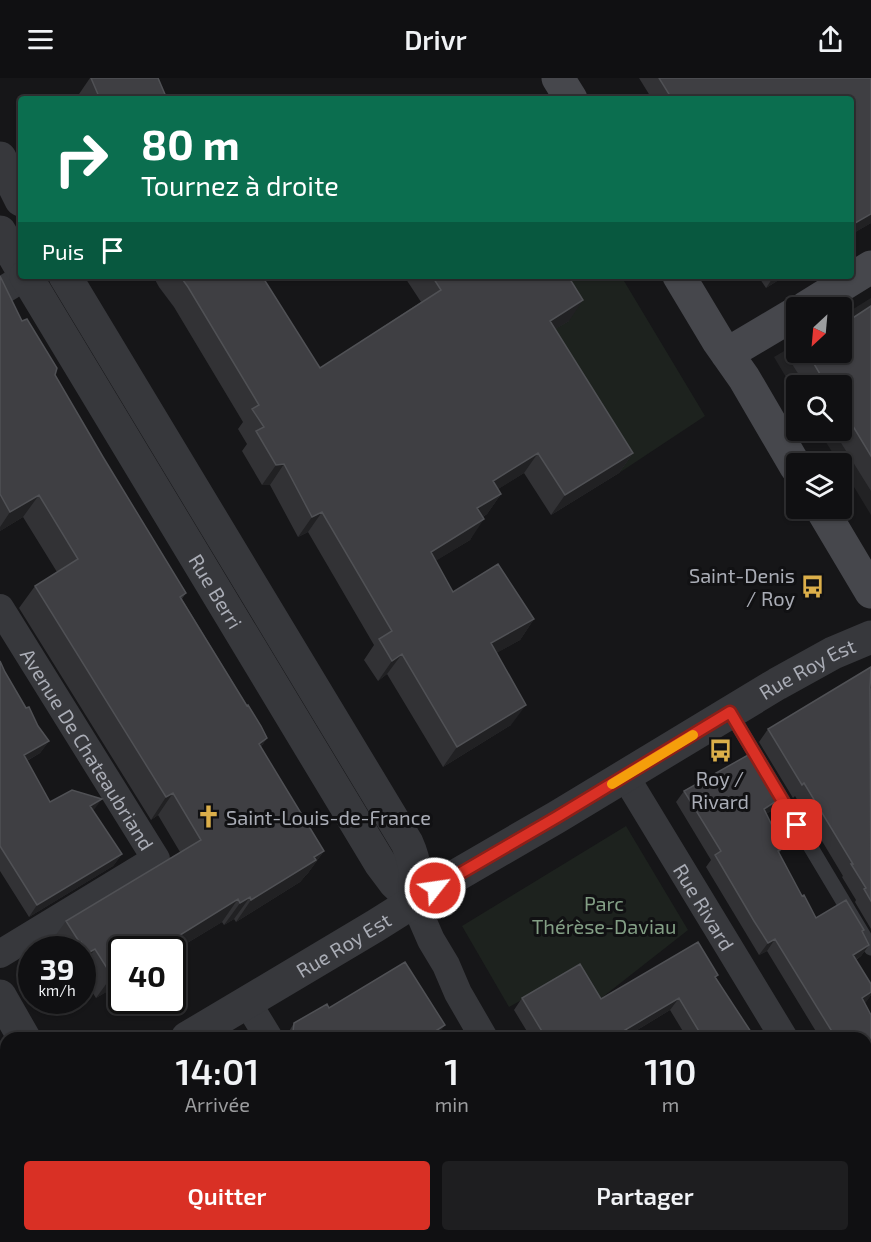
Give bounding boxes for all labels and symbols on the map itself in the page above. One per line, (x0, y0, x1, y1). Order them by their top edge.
north arrow (786, 297, 852, 363)
street label: Rue Berri (184, 549, 248, 633)
place label: Saint-Denis / Roy (689, 563, 795, 610)
bus stop icon: Saint-Denis / Roy (800, 574, 826, 600)
street label: Rue Roy Est (754, 633, 859, 704)
street label: Avenue De Chateaubriand (16, 644, 159, 854)
bus stop icon: Roy / Rivard (707, 737, 733, 763)
place label: Roy / Rivard (691, 766, 749, 813)
pin (771, 799, 822, 850)
church icon: Saint-Louis-de-France (195, 804, 221, 830)
place label: Saint-Louis-de-France (226, 805, 431, 829)
position arrow (403, 856, 467, 920)
street label: Rue Rivard (669, 859, 740, 955)
park label: Parc Thérèse-Daviau (532, 891, 676, 938)
street label: Rue Roy Est (292, 907, 395, 982)
speed limit sign: 40 (108, 936, 186, 1014)

